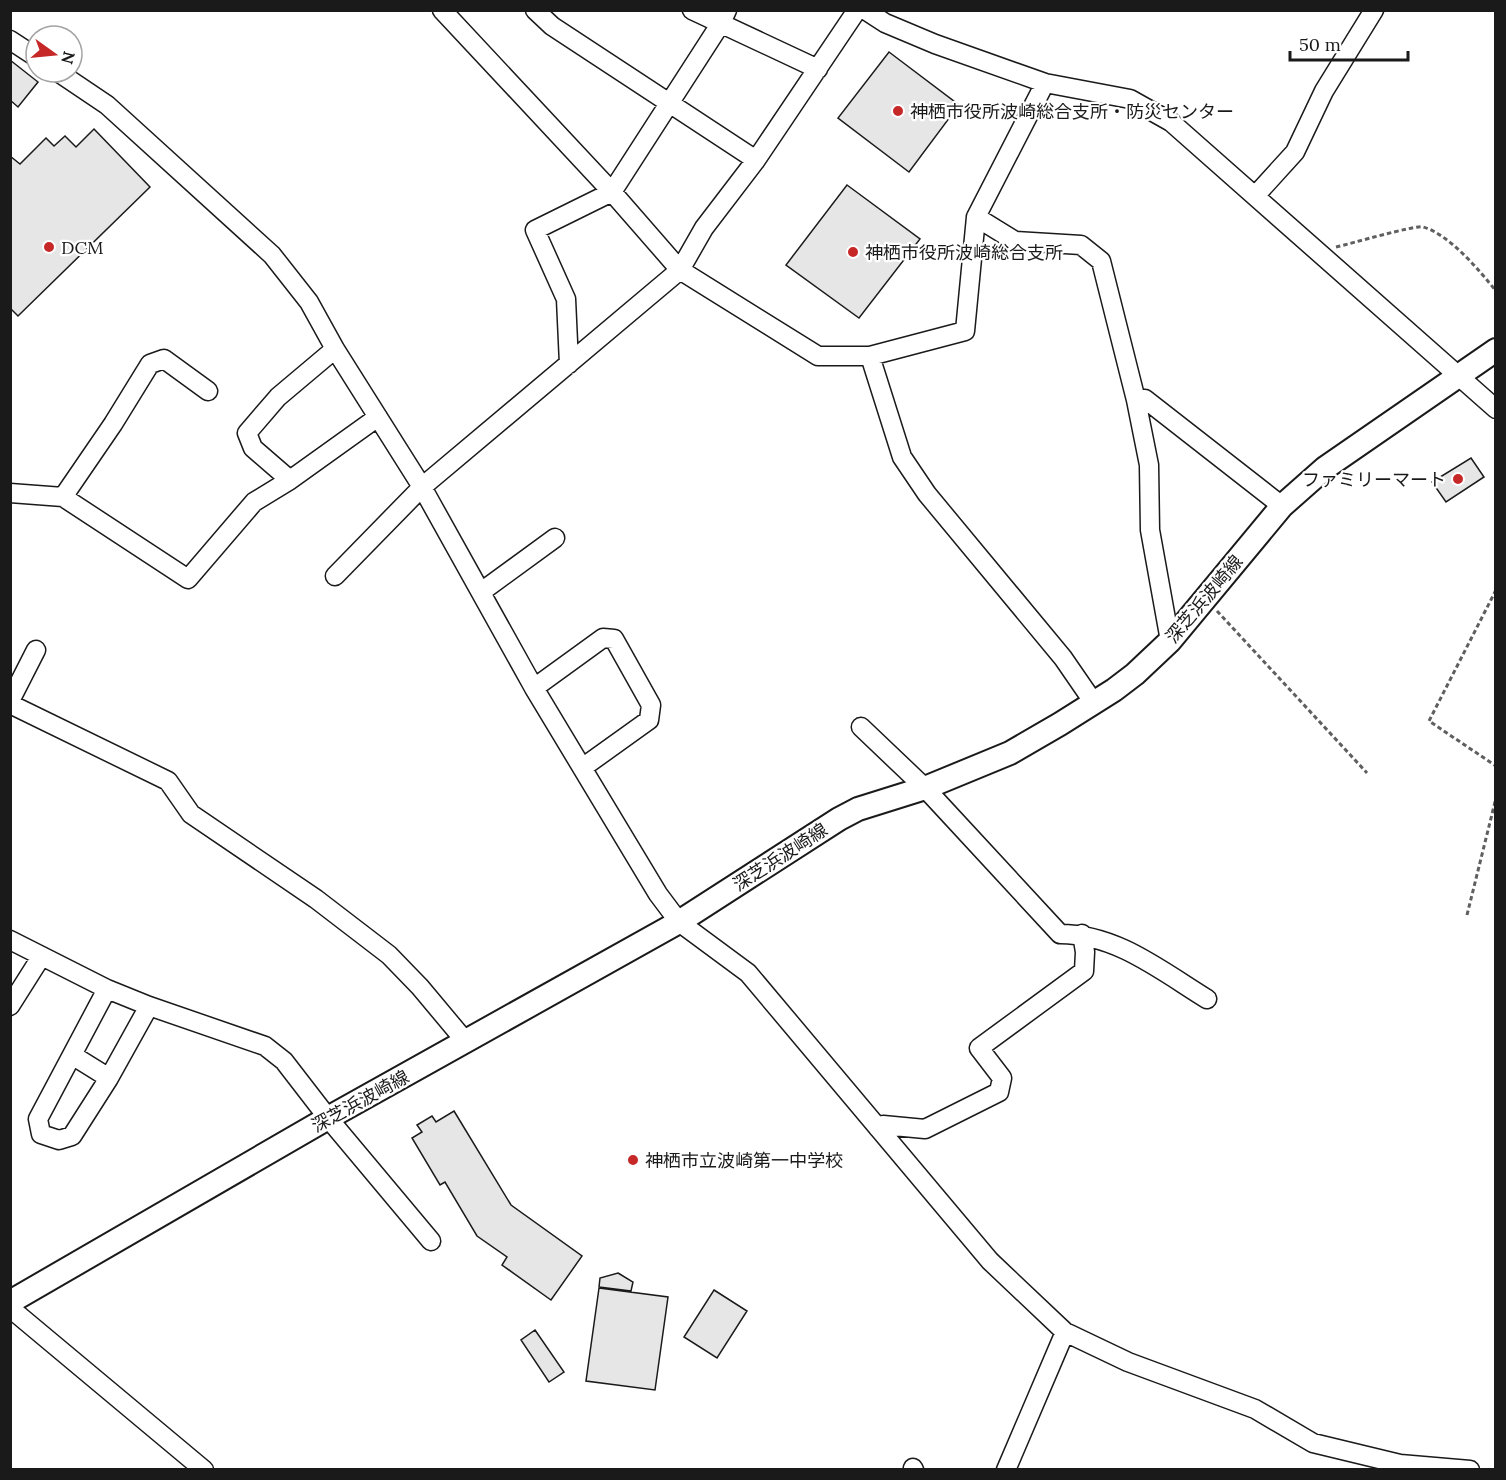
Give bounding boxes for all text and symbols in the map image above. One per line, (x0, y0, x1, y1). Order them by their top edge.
north arrow (24, 24, 84, 84)
scale bar (1290, 24, 1408, 62)
text: 50 m (1299, 33, 1341, 56)
text: N (57, 49, 80, 66)
place label: 神栖市役所波崎総合支所・防災センター (910, 100, 1234, 123)
marker: 神栖市役所波崎総合支所・防災センター (891, 104, 905, 118)
place label: DCM (61, 236, 104, 259)
marker: DCM (42, 240, 56, 254)
place label: 神栖市役所波崎総合支所 (865, 241, 1063, 264)
marker: 神栖市役所波崎総合支所 (846, 245, 860, 259)
place label: ファミリーマート (1302, 468, 1446, 491)
marker: ファミリーマート (1451, 472, 1465, 486)
street label: 深芝浜波崎線 (1160, 550, 1248, 648)
street label: 深芝浜波崎線 (728, 818, 832, 896)
street label: 深芝浜波崎線 (307, 1065, 413, 1137)
place label: 神栖市立波崎第一中学校 (645, 1149, 843, 1172)
marker: 神栖市立波崎第一中学校 (626, 1153, 640, 1167)

